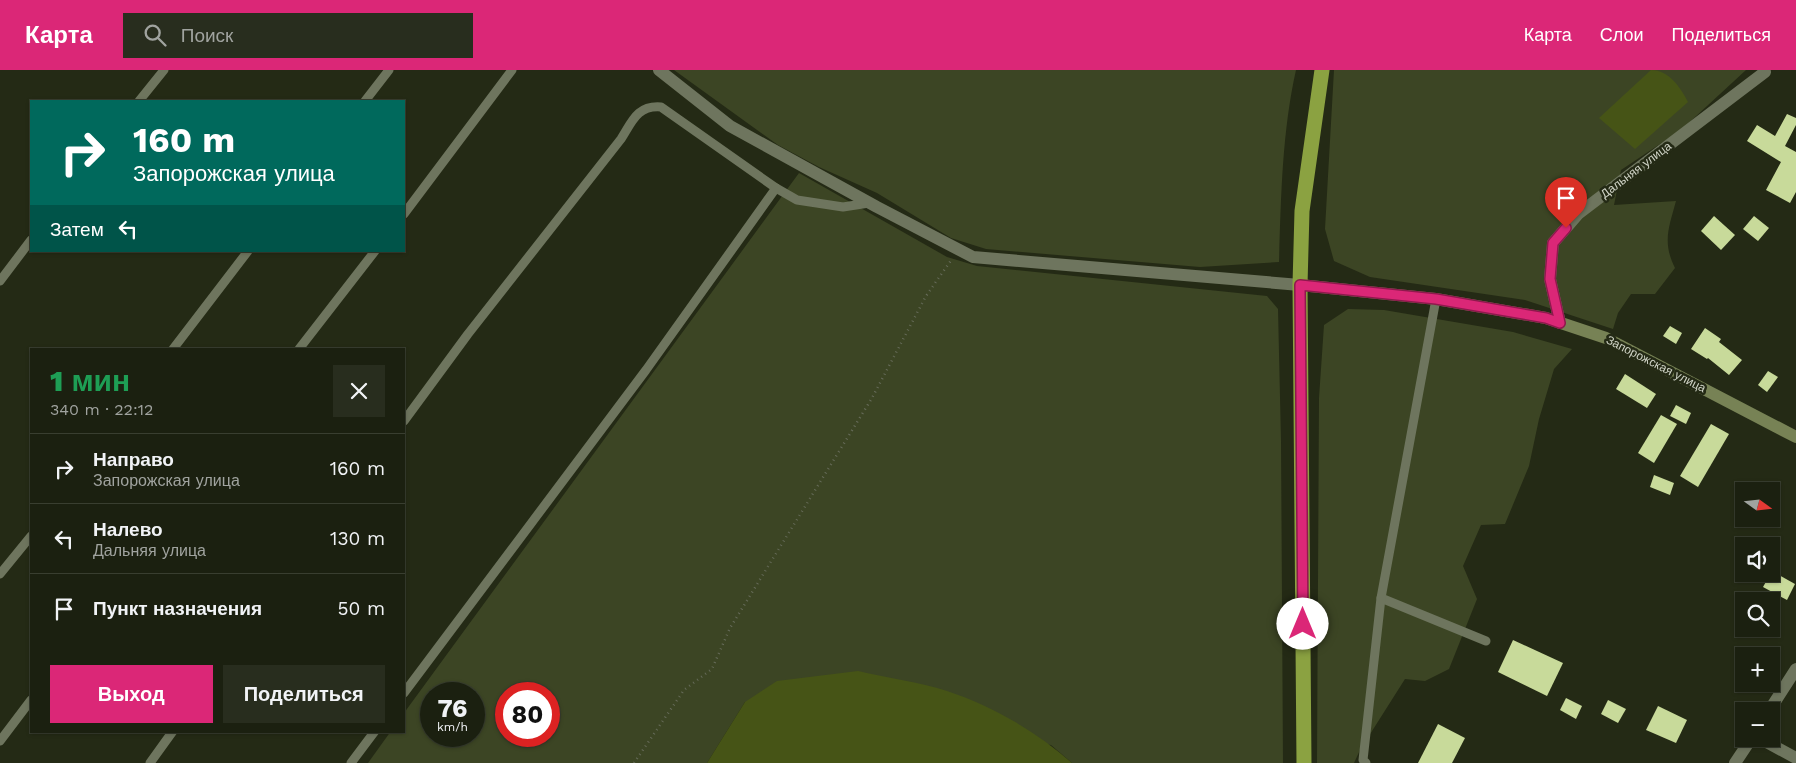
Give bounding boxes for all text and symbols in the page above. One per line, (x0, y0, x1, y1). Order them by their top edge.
search box (123, 13, 473, 58)
text: Карта (25, 21, 93, 49)
icon: search (141, 21, 169, 49)
text: Поиск (181, 24, 233, 47)
text: Карта (1524, 24, 1572, 45)
text: Слои (1600, 24, 1644, 45)
text: Поделиться (1672, 24, 1771, 45)
text: 160 m (133, 119, 235, 161)
icon: right (50, 120, 115, 185)
street label: Дальняя улица (1598, 139, 1674, 201)
text: Запорожская улица (133, 161, 335, 186)
pin (1545, 177, 1587, 228)
icon: arrive (1552, 184, 1580, 212)
icon: left (114, 215, 142, 243)
text: Затем (50, 218, 104, 241)
street label: Запорожская улица (1604, 333, 1709, 395)
text: 1 мин (50, 363, 130, 398)
button: close (333, 365, 385, 417)
text: 340 m · 22:12 (50, 400, 153, 419)
text: Направо (93, 448, 174, 471)
icon: right (50, 455, 78, 483)
text: 160 m (330, 457, 385, 480)
text: Запорожская улица (93, 471, 240, 490)
north arrow (1735, 482, 1780, 528)
map controls (1735, 482, 1780, 747)
text: Налево (93, 518, 163, 541)
icon: left (50, 525, 78, 553)
text: 130 m (330, 527, 385, 550)
button: sound (1735, 537, 1780, 582)
text: Дальняя улица (93, 541, 206, 560)
button: search (1735, 592, 1780, 637)
icon: arrive (50, 595, 78, 623)
text: Пункт назначения (93, 597, 262, 620)
text: 50 m (338, 597, 385, 620)
position arrow (1276, 597, 1328, 649)
button: + (1735, 647, 1780, 692)
button: Выход (50, 665, 213, 723)
button: Поделиться (223, 665, 385, 723)
speed limit sign: 80 (495, 682, 560, 747)
text: 76 (438, 694, 467, 723)
button: − (1735, 702, 1780, 747)
text: km/h (437, 720, 468, 734)

